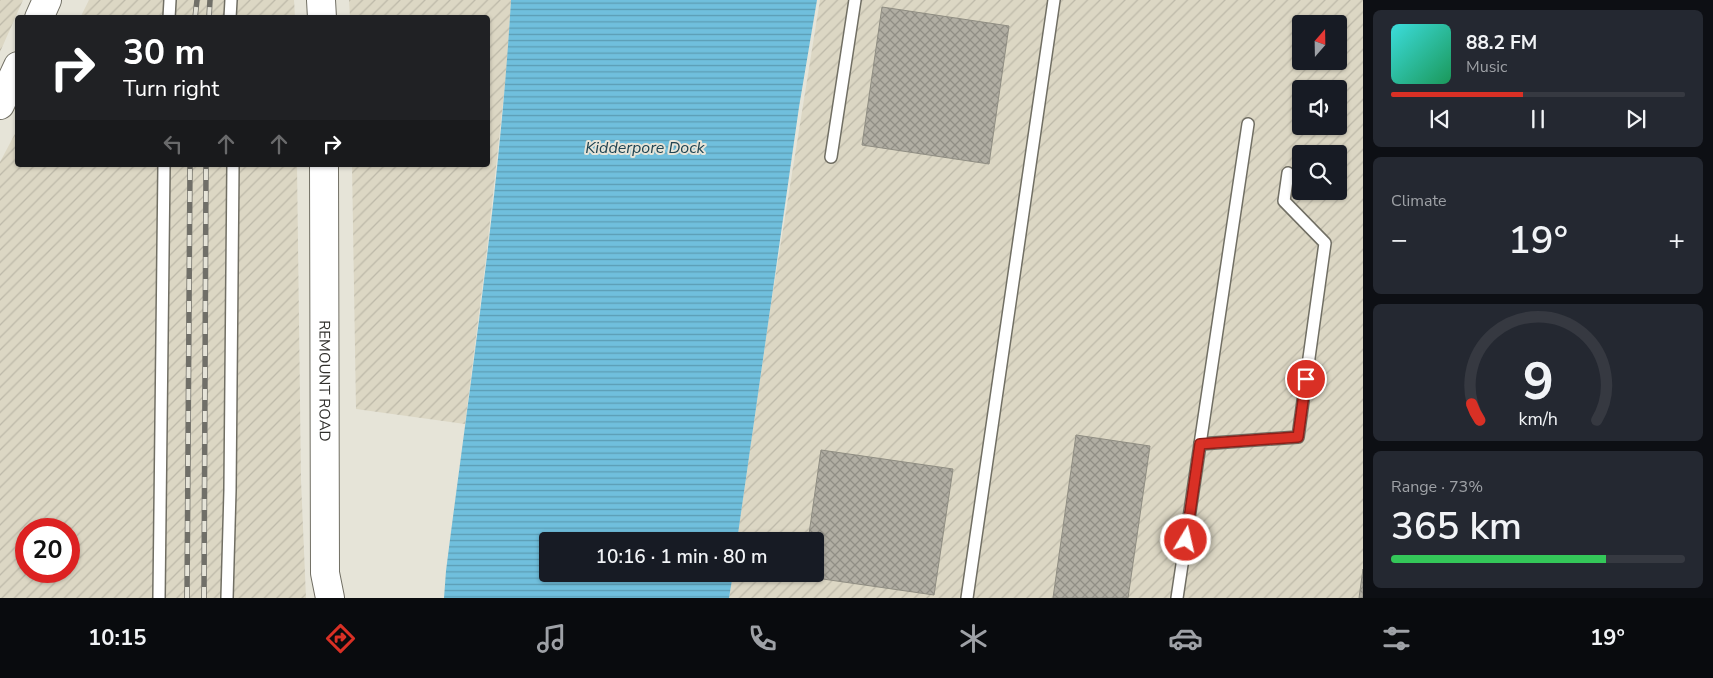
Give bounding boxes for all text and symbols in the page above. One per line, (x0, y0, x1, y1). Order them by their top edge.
north arrow (1292, 15, 1348, 70)
map controls (1292, 15, 1347, 200)
text: 30 m (123, 29, 205, 76)
text: 88.2 FM (1466, 30, 1537, 56)
icon: right (40, 35, 105, 100)
text: Music (1466, 56, 1507, 78)
text: Turn right (123, 74, 219, 104)
button: sound (1292, 80, 1347, 135)
icon: previous (1426, 105, 1454, 133)
icon: pause (1524, 105, 1552, 133)
icon: next (1622, 105, 1650, 133)
icon: left (159, 130, 187, 158)
icon: ahead (212, 130, 240, 158)
icon: ahead (265, 130, 293, 158)
icon: right (318, 130, 346, 158)
water label: Kidderpore Dock (585, 137, 706, 159)
button: search (1292, 145, 1347, 200)
text: Climate (1391, 190, 1446, 212)
text: 19° (1508, 215, 1568, 266)
text: − (1391, 221, 1408, 259)
text: + (1668, 221, 1685, 259)
street label: REMOUNT ROAD (314, 320, 335, 442)
text: 9 (1522, 346, 1554, 417)
pin (1285, 358, 1327, 400)
icon: arrive (1292, 365, 1320, 393)
text: km/h (1518, 407, 1558, 431)
text: Range · 73% (1391, 476, 1483, 498)
text: 365 km (1391, 501, 1522, 552)
position arrow (1159, 513, 1211, 565)
speed limit sign: 20 (15, 518, 80, 583)
text: 10:16 · 1 min · 80 m (596, 544, 767, 570)
icon: directions (323, 621, 358, 656)
icon: music (534, 621, 569, 656)
icon: phone (745, 621, 780, 656)
icon: climate (956, 621, 991, 656)
icon: car (1168, 621, 1203, 656)
icon: filters (1379, 621, 1414, 656)
text: 10:15 (88, 623, 146, 653)
text: 19° (1590, 623, 1625, 653)

